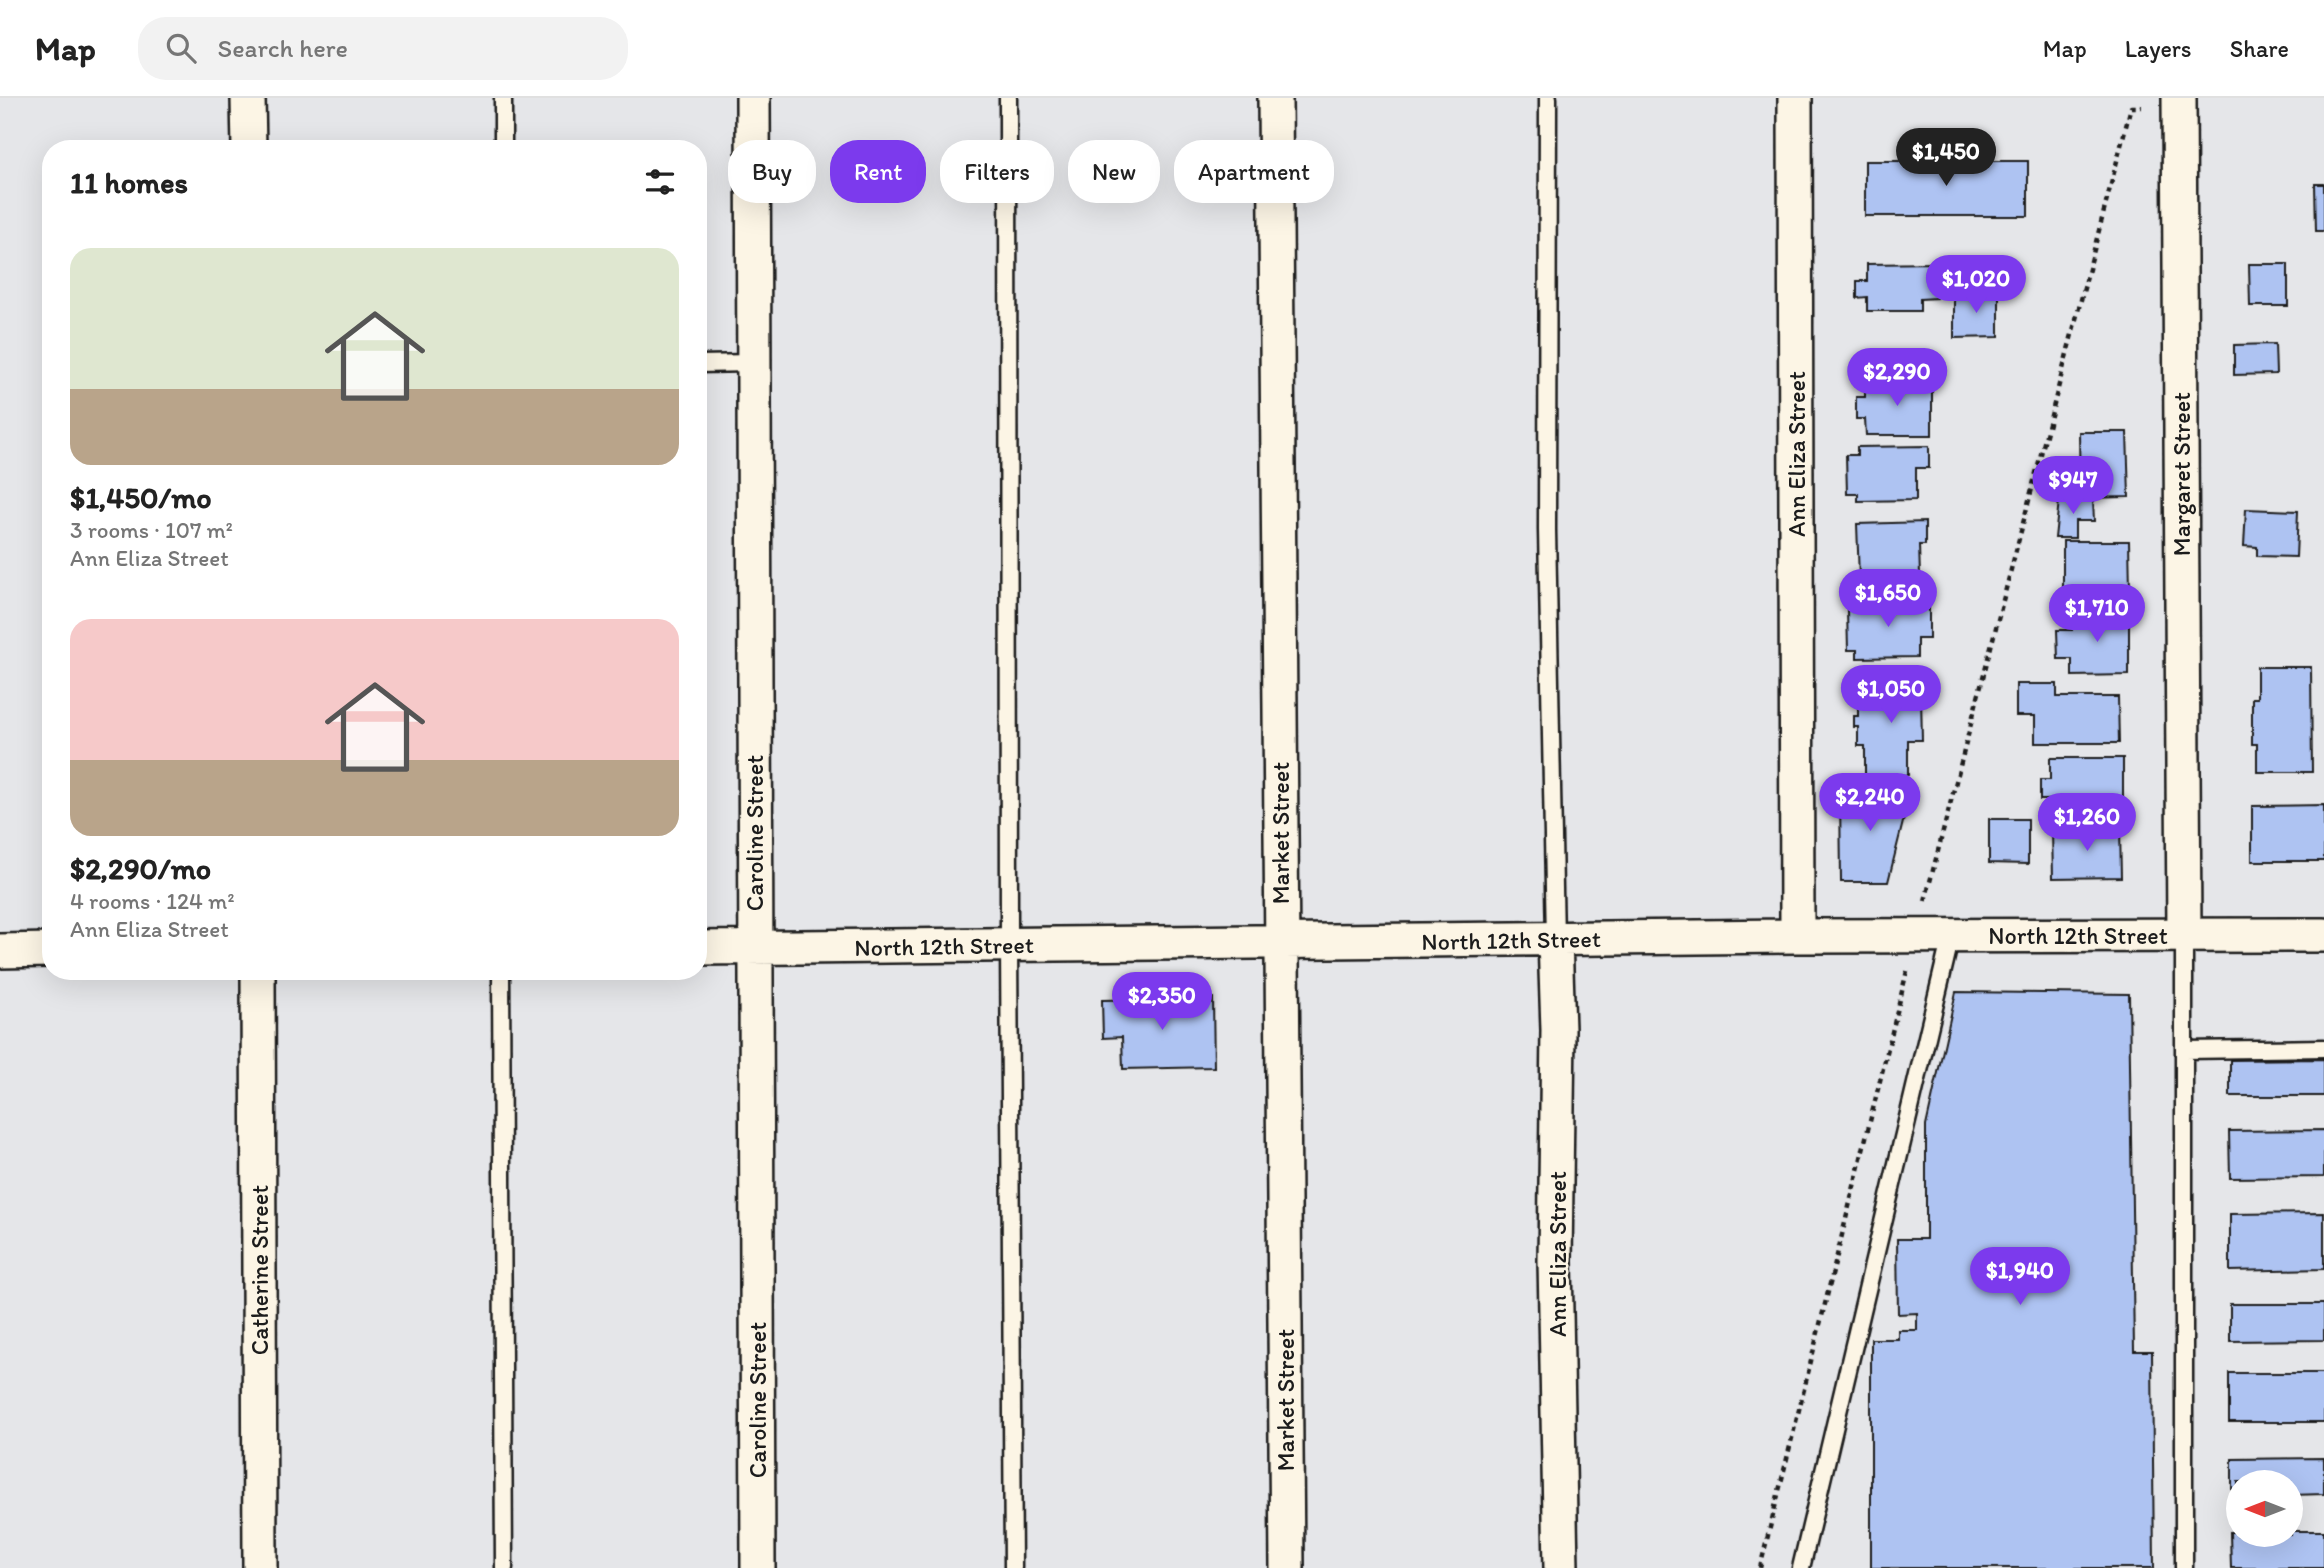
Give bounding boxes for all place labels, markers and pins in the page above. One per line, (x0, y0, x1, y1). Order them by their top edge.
pin: $1,450 (1889, 129, 2003, 188)
pin: $1,020 (1919, 256, 2033, 315)
pin: $2,290 (1840, 348, 1954, 408)
pin: $947 (2032, 456, 2114, 516)
pin: $1,650 (1831, 570, 1945, 629)
pin: $1,710 (2040, 584, 2154, 644)
pin: $1,050 (1834, 666, 1948, 725)
pin: $2,240 (1813, 774, 1927, 833)
pin: $1,260 (2030, 794, 2144, 853)
pin: $2,350 (1105, 972, 1219, 1032)
pin: $1,940 (1963, 1248, 2077, 1307)

